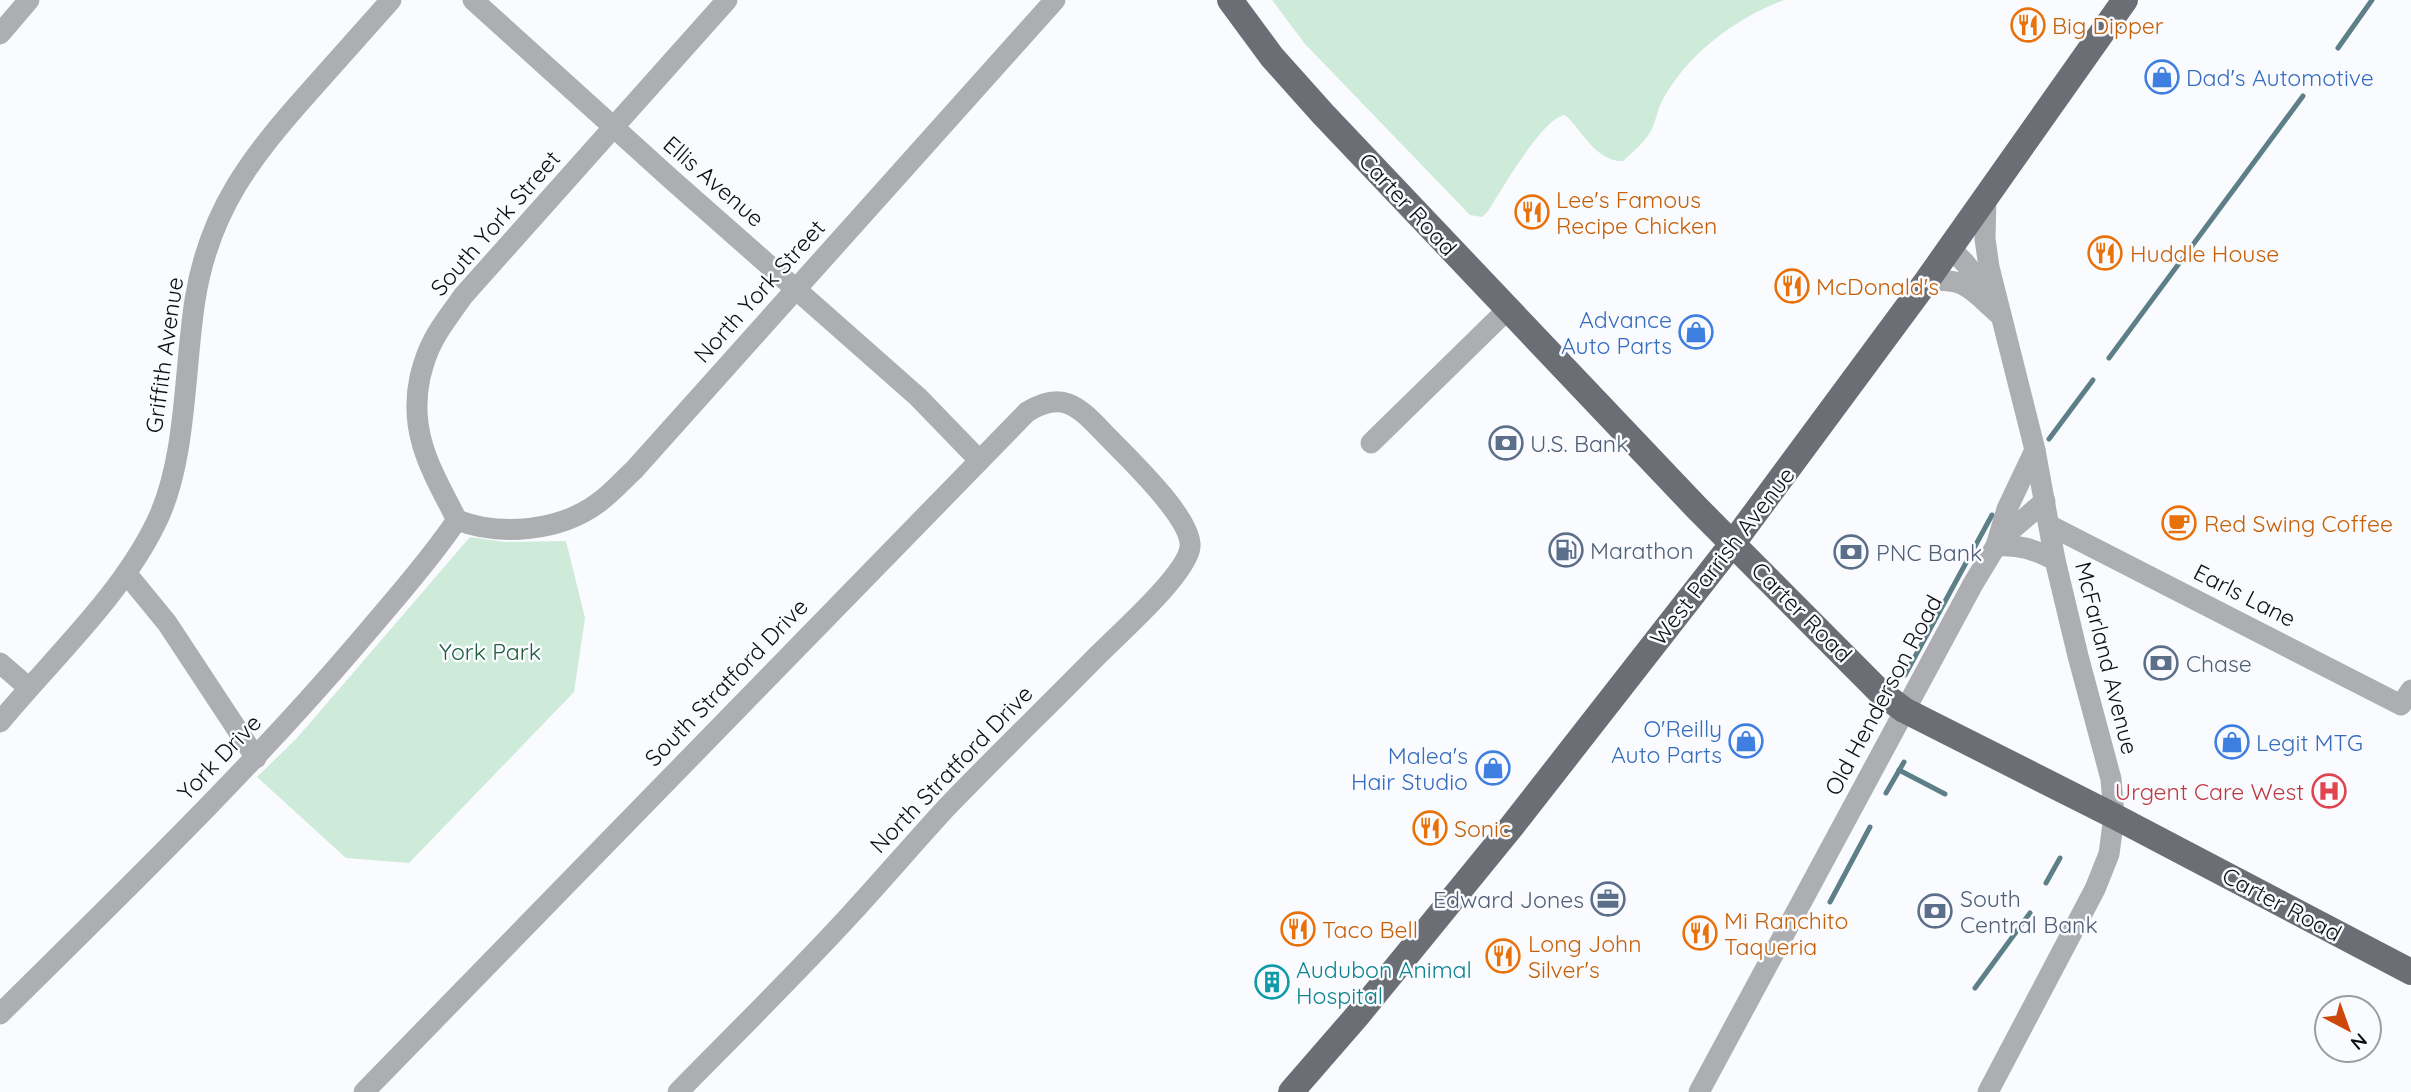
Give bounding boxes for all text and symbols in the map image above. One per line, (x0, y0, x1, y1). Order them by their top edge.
restaurant icon: Big Dipper (2009, 6, 2047, 44)
place label: Big Dipper (2052, 11, 2164, 40)
shop icon: Dad's Automotive (2143, 58, 2181, 96)
place label: Dad's Automotive (2186, 63, 2374, 92)
street label: Ellis Avenue (658, 129, 770, 233)
street label: South York Street (424, 144, 566, 302)
street label: Carter Road (1353, 146, 1463, 262)
place label: Lee's Famous Recipe Chicken (1556, 185, 1717, 240)
restaurant icon: Lee's Famous Recipe Chicken (1513, 193, 1551, 231)
street label: North York Street (687, 213, 831, 369)
restaurant icon: Huddle House (2086, 234, 2124, 272)
place label: Huddle House (2130, 239, 2279, 268)
restaurant icon: McDonald's (1773, 267, 1811, 305)
place label: McDonald's (1816, 272, 1939, 301)
street label: Griffith Avenue (139, 275, 189, 435)
place label: Advance Auto Parts (1561, 305, 1672, 360)
shop icon: Advance Auto Parts (1677, 313, 1715, 351)
bank icon: U.S. Bank (1487, 424, 1525, 462)
place label: U.S. Bank (1530, 429, 1628, 458)
street label: West Parrish Avenue (1643, 461, 1801, 651)
cafe icon: Red Swing Coffee (2160, 504, 2198, 542)
place label: Red Swing Coffee (2204, 509, 2393, 538)
fuel station icon: Marathon (1547, 531, 1585, 569)
bank icon: PNC Bank (1832, 533, 1870, 571)
place label: Marathon (1590, 536, 1694, 565)
place label: PNC Bank (1876, 538, 1982, 567)
street label: Carter Road (1746, 556, 1858, 668)
street label: Earls Lane (2189, 557, 2301, 633)
street label: McFarland Avenue (2069, 559, 2145, 757)
street label: Old Henderson Road (1818, 590, 1948, 800)
street label: South Stratford Drive (638, 592, 814, 772)
park label: York Park (439, 637, 541, 666)
bank icon: Chase (2142, 644, 2180, 682)
place label: Chase (2186, 649, 2252, 678)
street label: North Stratford Drive (863, 679, 1039, 859)
street label: York Drive (171, 708, 267, 806)
place label: O'Reilly Auto Parts (1611, 714, 1722, 769)
shop icon: O'Reilly Auto Parts (1727, 722, 1765, 760)
shop icon: Legit MTG (2213, 723, 2251, 761)
place label: Legit MTG (2256, 728, 2363, 757)
place label: Malea's Hair Studio (1351, 741, 1468, 796)
shop icon: Malea's Hair Studio (1474, 749, 1512, 787)
hospital icon: Urgent Care West (2310, 772, 2348, 810)
place label: Urgent Care West (2115, 777, 2304, 806)
restaurant icon: Sonic (1411, 809, 1449, 847)
place label: Sonic (1454, 814, 1511, 843)
street label: Carter Road (2217, 861, 2347, 947)
office icon: Edward Jones (1589, 880, 1627, 918)
place label: South Central Bank (1960, 884, 2098, 939)
place label: Edward Jones (1433, 885, 1584, 914)
bank icon: South Central Bank (1916, 892, 1954, 930)
place label: Mi Ranchito Taqueria (1724, 906, 1848, 961)
restaurant icon: Taco Bell (1279, 910, 1317, 948)
restaurant icon: Mi Ranchito Taqueria (1681, 914, 1719, 952)
place label: Taco Bell (1322, 915, 1418, 944)
place label: Long John Silver's (1528, 929, 1641, 984)
restaurant icon: Long John Silver's (1484, 937, 1522, 975)
place label: Audubon Animal Hospital (1296, 955, 1472, 1010)
building icon: Audubon Animal Hospital (1253, 963, 1291, 1001)
north arrow (2313, 994, 2383, 1064)
text: N (2346, 1028, 2372, 1055)

